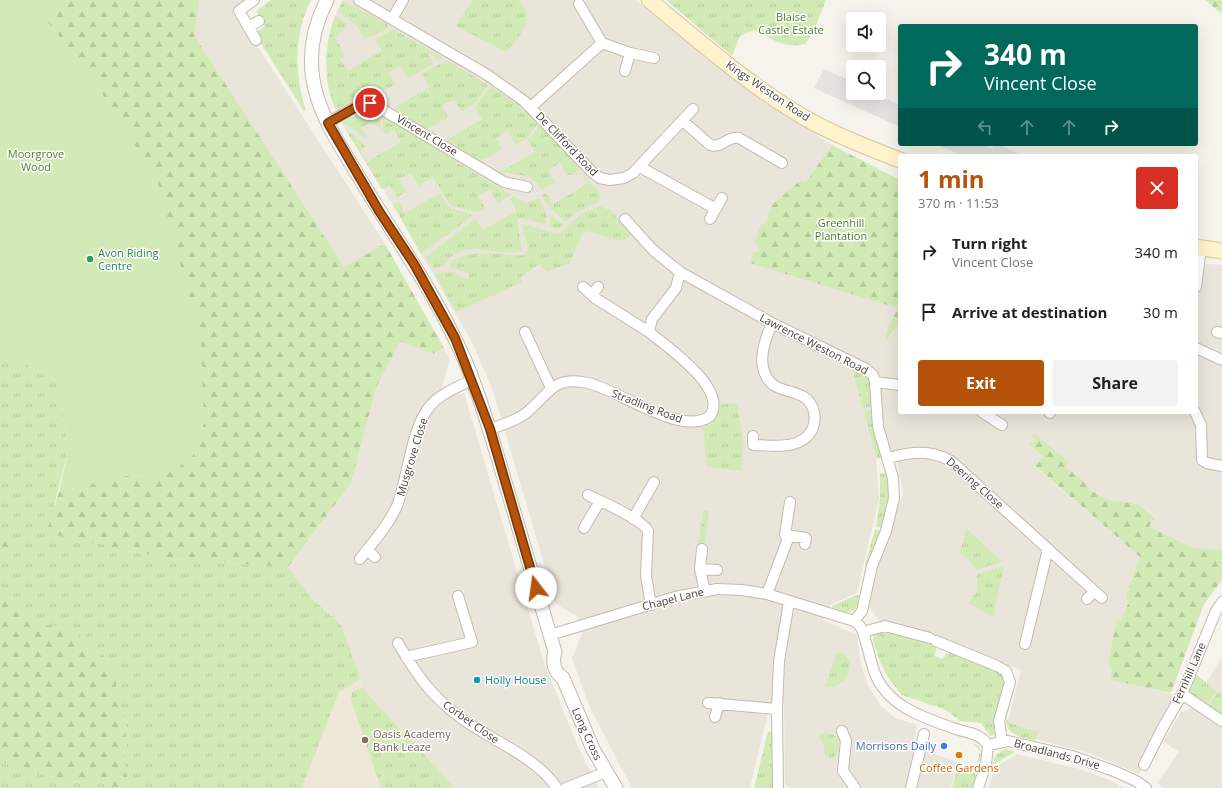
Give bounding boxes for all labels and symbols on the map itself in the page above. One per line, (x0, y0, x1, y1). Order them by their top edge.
park label: Blaise Castle Estate (758, 9, 824, 37)
street label: Kings Weston Road (723, 57, 813, 124)
pin (353, 86, 387, 120)
street label: De Clifford Road (533, 108, 602, 179)
street label: Vincent Close (394, 110, 461, 159)
park label: Moorgrove Wood (8, 146, 64, 174)
park label: Greenhill Plantation (815, 215, 867, 243)
place label: Avon Riding Centre (98, 245, 158, 273)
marker: Avon Riding Centre (85, 254, 95, 264)
street label: Lawrence Weston Road (757, 310, 871, 377)
street label: Stradling Road (610, 385, 685, 426)
street label: Musgrove Close (392, 416, 431, 498)
street label: Deering Close (944, 454, 1007, 512)
position arrow (515, 567, 557, 609)
street label: Chapel Lane (640, 584, 705, 613)
street label: Fernhill Lane (1168, 640, 1209, 706)
place label: Holly House (485, 672, 547, 687)
marker: Holly House (472, 675, 482, 685)
street label: Corbet Close (440, 697, 502, 747)
street label: Long Cross (569, 705, 606, 763)
place label: Oasis Academy Bank Leaze (373, 726, 451, 754)
marker: Oasis Academy Bank Leaze (360, 735, 370, 745)
street label: Broadlands Drive (1012, 735, 1102, 772)
place label: Morrisons Daily (856, 738, 936, 753)
marker: Morrisons Daily (939, 741, 949, 751)
marker: Coffee Gardens (954, 750, 964, 760)
place label: Coffee Gardens (919, 760, 999, 775)

